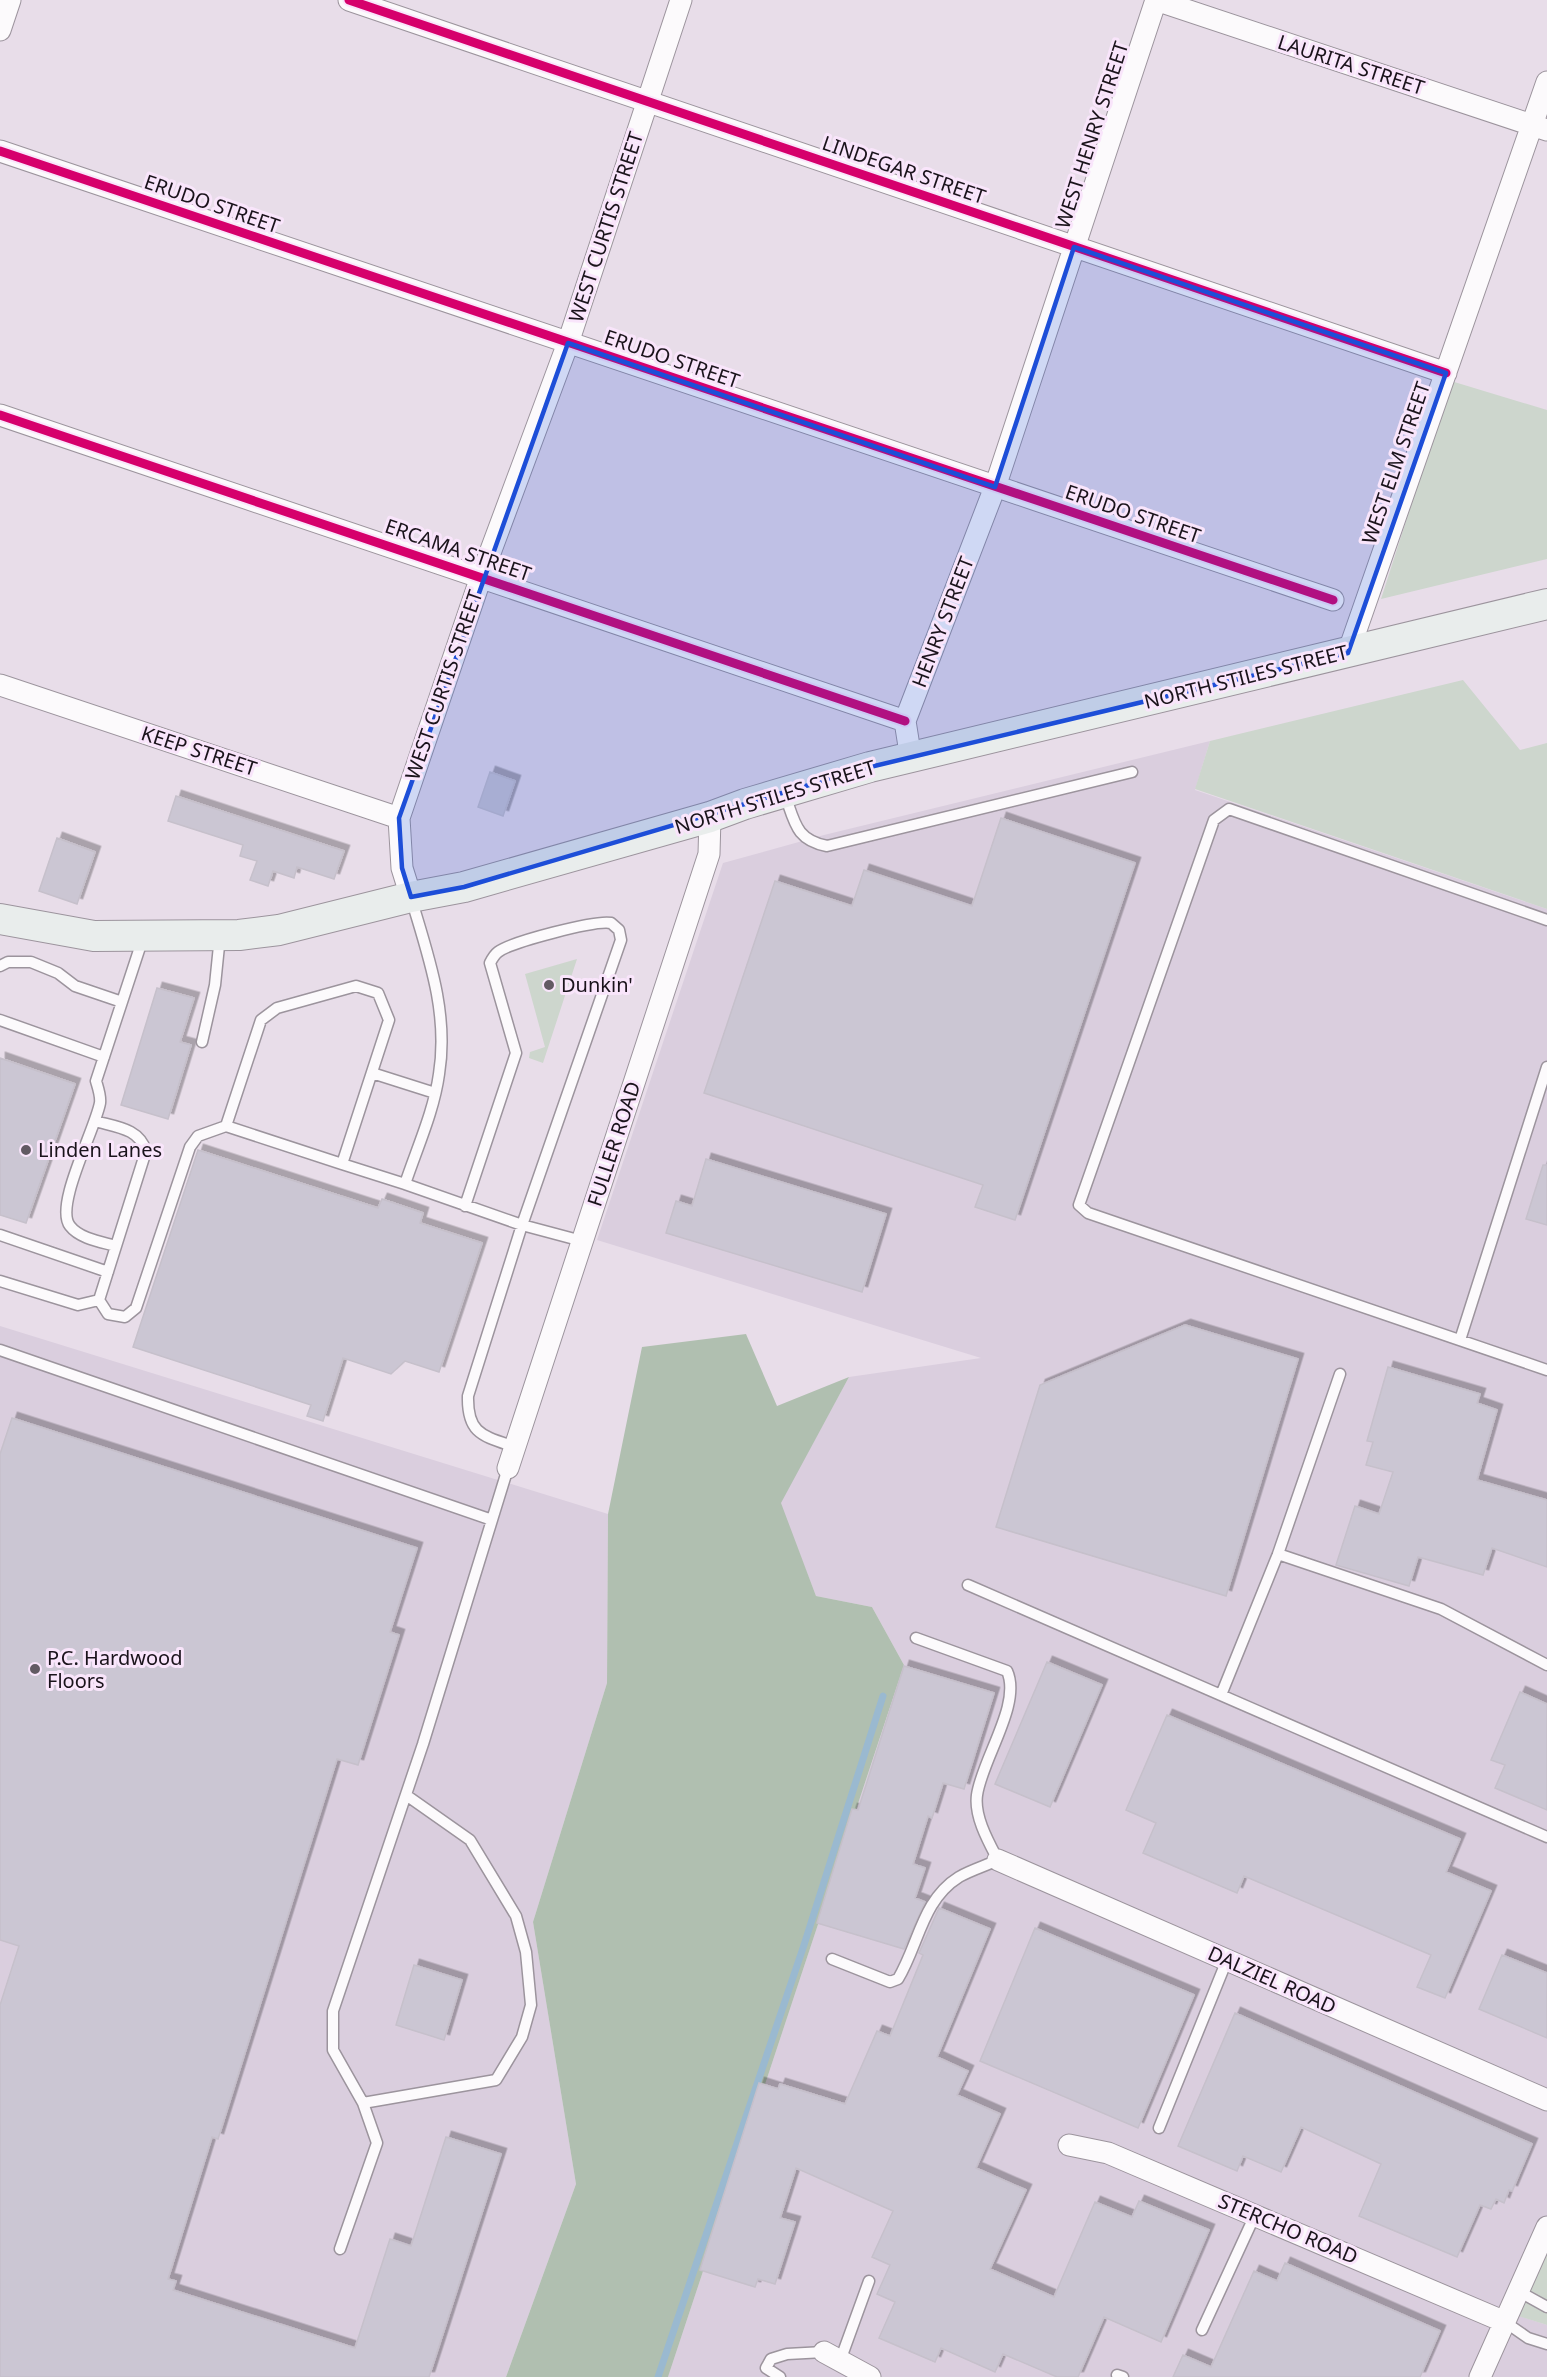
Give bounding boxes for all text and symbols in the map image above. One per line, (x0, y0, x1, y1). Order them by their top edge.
street label: LAURITA STREET (1274, 28, 1428, 101)
street label: WEST HENRY STREET (1049, 38, 1134, 232)
street label: WEST CURTIS STREET (562, 128, 649, 326)
street label: LINDEGAR STREET (819, 129, 989, 210)
street label: ERUDO STREET (141, 168, 283, 239)
street label: ERUDO STREET (601, 323, 743, 394)
street label: WEST ELM STREET (1355, 378, 1436, 548)
street label: ERUDO STREET (1062, 478, 1204, 549)
street label: ERCAMA STREET (381, 512, 535, 587)
street label: HENRY STREET (905, 553, 980, 691)
street label: WEST CURTIS STREET (398, 587, 489, 783)
street label: NORTH STILES STREET (1141, 638, 1351, 715)
street label: KEEP STREET (138, 719, 260, 782)
street label: NORTH STILES STREET (671, 753, 879, 840)
place label: Dunkin' (561, 971, 633, 998)
marker: Dunkin' (542, 978, 556, 992)
street label: FULLER ROAD (581, 1078, 646, 1210)
place label: Linden Lanes (38, 1136, 162, 1163)
marker: Linden Lanes (19, 1143, 33, 1157)
place label: P.C. Hardwood Floors (47, 1644, 182, 1694)
marker: P.C. Hardwood Floors (28, 1662, 42, 1676)
street label: DALZIEL ROAD (1204, 1939, 1341, 2020)
street label: STERCHO ROAD (1214, 2187, 1362, 2270)

